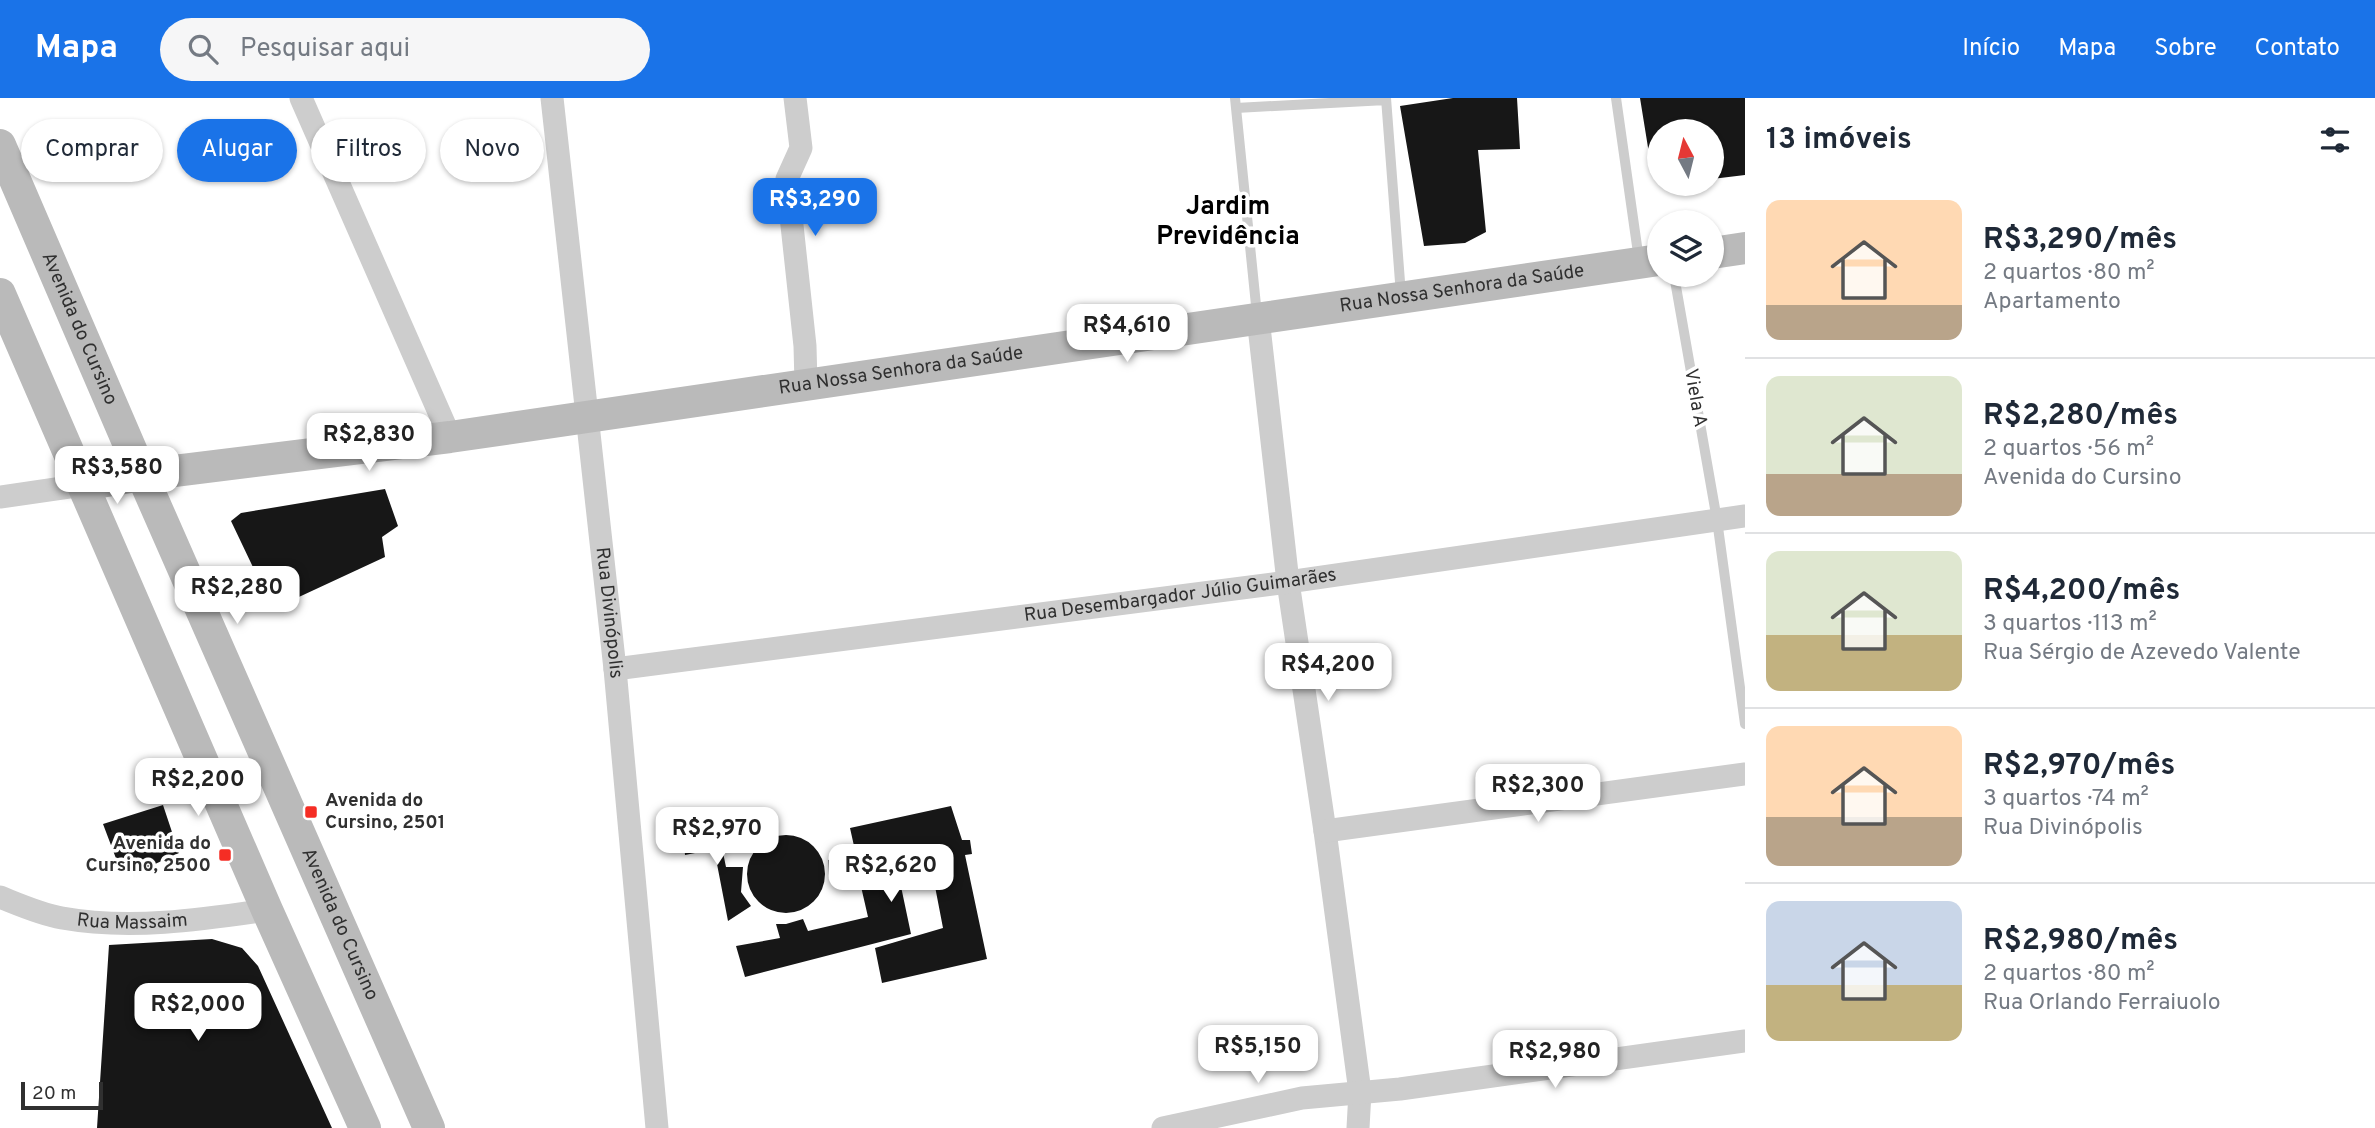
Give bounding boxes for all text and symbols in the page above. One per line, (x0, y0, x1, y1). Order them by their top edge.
search box (160, 18, 650, 81)
text: Mapa (35, 28, 118, 70)
icon: search (184, 30, 222, 68)
text: Pesquisar aqui (240, 33, 410, 66)
text: Início (1962, 34, 2020, 64)
text: Mapa (2058, 34, 2116, 64)
text: Sobre (2154, 34, 2217, 64)
text: Contato (2255, 34, 2340, 64)
chip: Comprar (21, 119, 163, 182)
chip: Alugar (177, 119, 297, 182)
chip: Filtros (311, 119, 426, 182)
chip: Novo (440, 119, 544, 182)
north arrow (1647, 119, 1724, 196)
map controls (1647, 119, 1724, 287)
icon: filters (2316, 121, 2354, 159)
text: 13 imóveis (1766, 122, 1912, 159)
pin: R$3,290 (750, 178, 880, 238)
text: R$3,290 (769, 186, 861, 215)
district label: Jardim Previdência (1156, 191, 1300, 254)
button: layers (1647, 210, 1724, 287)
text: R$3,290/mês (1983, 222, 2177, 259)
icon: home (1822, 228, 1906, 312)
street label: Avenida do Cursino (36, 249, 123, 409)
street label: Rua Nossa Senhora da Saúde (1338, 259, 1586, 319)
text: 2 quartos · 80 m² (1983, 259, 2155, 288)
text: Apartamento (1983, 288, 2121, 317)
pin: R$4,610 (1062, 304, 1192, 364)
text: R$4,610 (1083, 312, 1171, 341)
street label: Rua Nossa Senhora da Saúde (777, 341, 1025, 401)
street label: Viela A (1678, 367, 1712, 429)
text: R$2,280/mês (1983, 398, 2178, 435)
icon: home (1822, 404, 1906, 488)
pin: R$2,830 (304, 414, 434, 473)
text: R$2,830 (323, 421, 415, 450)
text: 2 quartos · 56 m² (1983, 435, 2154, 464)
pin: R$3,580 (52, 446, 182, 506)
text: R$3,580 (71, 454, 163, 483)
text: Avenida do Cursino (1983, 464, 2182, 493)
street label: Rua Divinópolis (590, 546, 628, 680)
street label: Rua Desembargador Júlio Guimarães (1023, 563, 1338, 628)
pin: R$2,280 (172, 566, 302, 626)
text: R$4,200/mês (1983, 573, 2180, 610)
text: R$2,280 (191, 574, 283, 603)
icon: home (1822, 579, 1906, 663)
text: 3 quartos · 113 m² (1983, 610, 2157, 639)
text: Rua Sérgio de Azevedo Valente (1983, 639, 2301, 668)
pin: R$4,200 (1263, 644, 1393, 703)
text: R$4,200 (1281, 651, 1375, 680)
text: R$2,970/mês (1983, 748, 2175, 785)
icon: home (1822, 754, 1906, 838)
pin: R$2,200 (133, 758, 263, 818)
pin: R$2,300 (1473, 764, 1603, 824)
text: R$2,200 (151, 766, 245, 795)
text: R$2,300 (1491, 772, 1585, 801)
text: 3 quartos · 74 m² (1983, 785, 2149, 814)
place label: Avenida do Cursino, 2501 (325, 789, 445, 835)
marker: Avenida do Cursino, 2501 (303, 804, 319, 820)
pin: R$2,970 (652, 808, 782, 867)
text: Rua Divinópolis (1983, 814, 2143, 843)
text: R$2,970 (672, 815, 762, 844)
place label: Avenida do Cursino, 2500 (86, 832, 211, 878)
street label: Avenida do Cursino (295, 844, 383, 1004)
pin: R$2,620 (826, 844, 956, 904)
marker: Avenida do Cursino, 2500 (217, 847, 233, 863)
text: R$2,620 (845, 852, 937, 881)
street label: Rua Massaim (75, 908, 189, 936)
text: R$2,980/mês (1983, 923, 2178, 960)
icon: home (1822, 929, 1906, 1013)
text: 2 quartos · 80 m² (1983, 960, 2155, 989)
pin: R$2,000 (133, 984, 263, 1043)
text: Rua Orlando Ferraiuolo (1983, 989, 2221, 1018)
text: R$2,000 (150, 991, 246, 1020)
pin: R$5,150 (1193, 1026, 1323, 1085)
pin: R$2,980 (1490, 1030, 1620, 1090)
text: R$5,150 (1214, 1033, 1302, 1062)
text: R$2,980 (1509, 1038, 1601, 1067)
scale bar (21, 1079, 103, 1111)
text: 20 m (32, 1082, 76, 1106)

